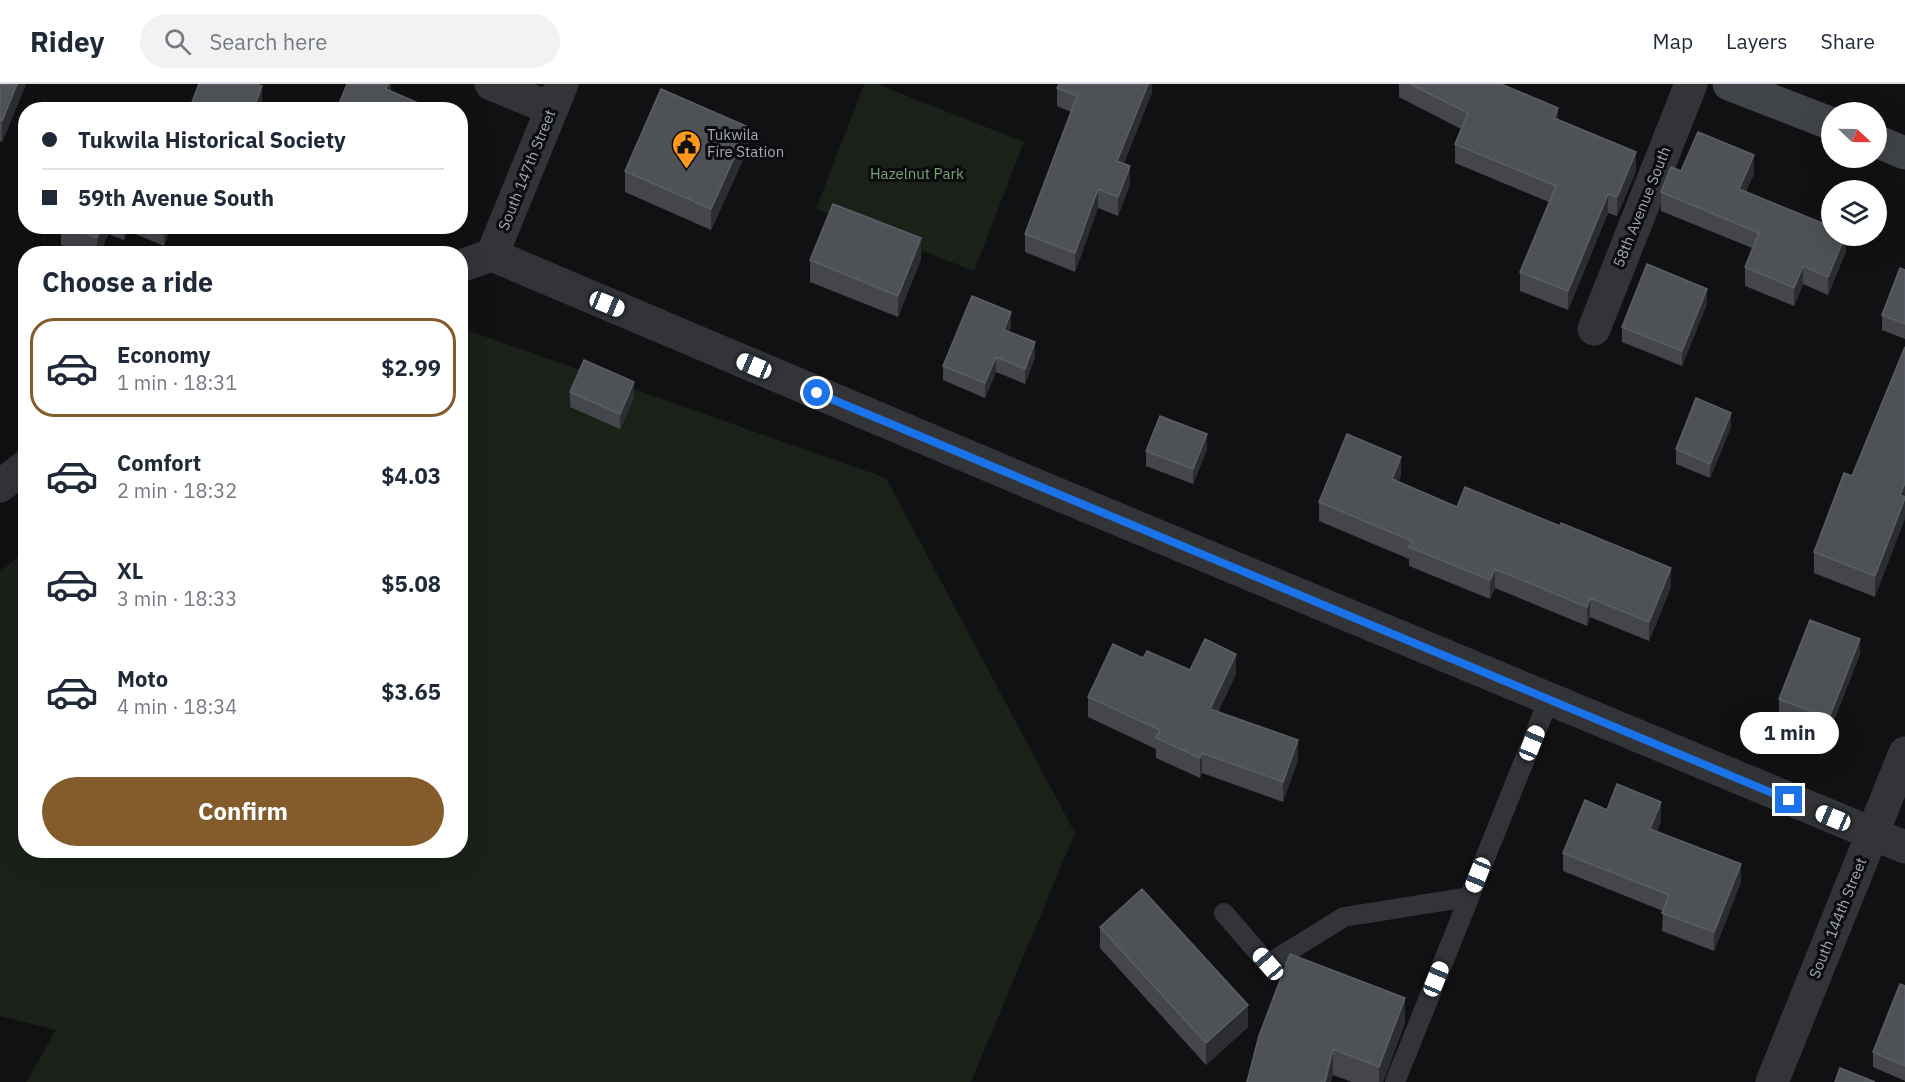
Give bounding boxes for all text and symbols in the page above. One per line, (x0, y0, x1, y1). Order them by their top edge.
search box (140, 14, 560, 68)
text: Ridey (30, 23, 104, 60)
icon: search (161, 25, 194, 58)
text: Search here (209, 27, 327, 56)
text: Map (1653, 27, 1693, 55)
text: Layers (1726, 27, 1788, 55)
text: Share (1821, 27, 1875, 55)
north arrow (1821, 102, 1887, 168)
map controls (1821, 102, 1887, 246)
street label: South 147th Street (494, 107, 559, 233)
text: Tukwila Historical Society (78, 125, 346, 154)
place label: Tukwila Fire Station (707, 125, 784, 161)
public building icon: Tukwila Fire Station (670, 128, 702, 170)
street label: 58th Avenue South (1609, 144, 1674, 270)
park label: Hazelnut Park (870, 164, 964, 183)
button: layers (1821, 180, 1887, 246)
text: 59th Avenue South (78, 183, 274, 212)
text: Choose a ride (42, 264, 213, 299)
car (587, 289, 627, 319)
text: Economy (117, 340, 211, 369)
icon: car (45, 341, 99, 395)
car (734, 351, 774, 381)
text: $2.99 (381, 353, 441, 382)
text: 1 min · 18:31 (117, 369, 237, 396)
route start (803, 379, 830, 406)
text: Comfort (117, 448, 201, 477)
icon: car (45, 449, 99, 503)
text: $4.03 (381, 461, 441, 490)
text: 2 min · 18:32 (117, 477, 237, 504)
text: XL (117, 556, 143, 585)
icon: car (45, 557, 99, 611)
text: $5.08 (381, 569, 441, 598)
text: 3 min · 18:33 (117, 585, 237, 612)
text: Moto (117, 664, 168, 693)
icon: car (45, 665, 99, 719)
text: $3.65 (381, 677, 441, 706)
text: 4 min · 18:34 (117, 693, 237, 720)
callout: 1 min (1740, 713, 1838, 755)
text: 1 min (1763, 719, 1816, 746)
car (1517, 723, 1547, 763)
button: Confirm (42, 777, 444, 846)
route end (1775, 786, 1802, 813)
car (1813, 803, 1853, 833)
car (1463, 855, 1493, 895)
street label: South 144th Street (1805, 855, 1870, 981)
car (1249, 945, 1287, 983)
car (1421, 959, 1451, 999)

